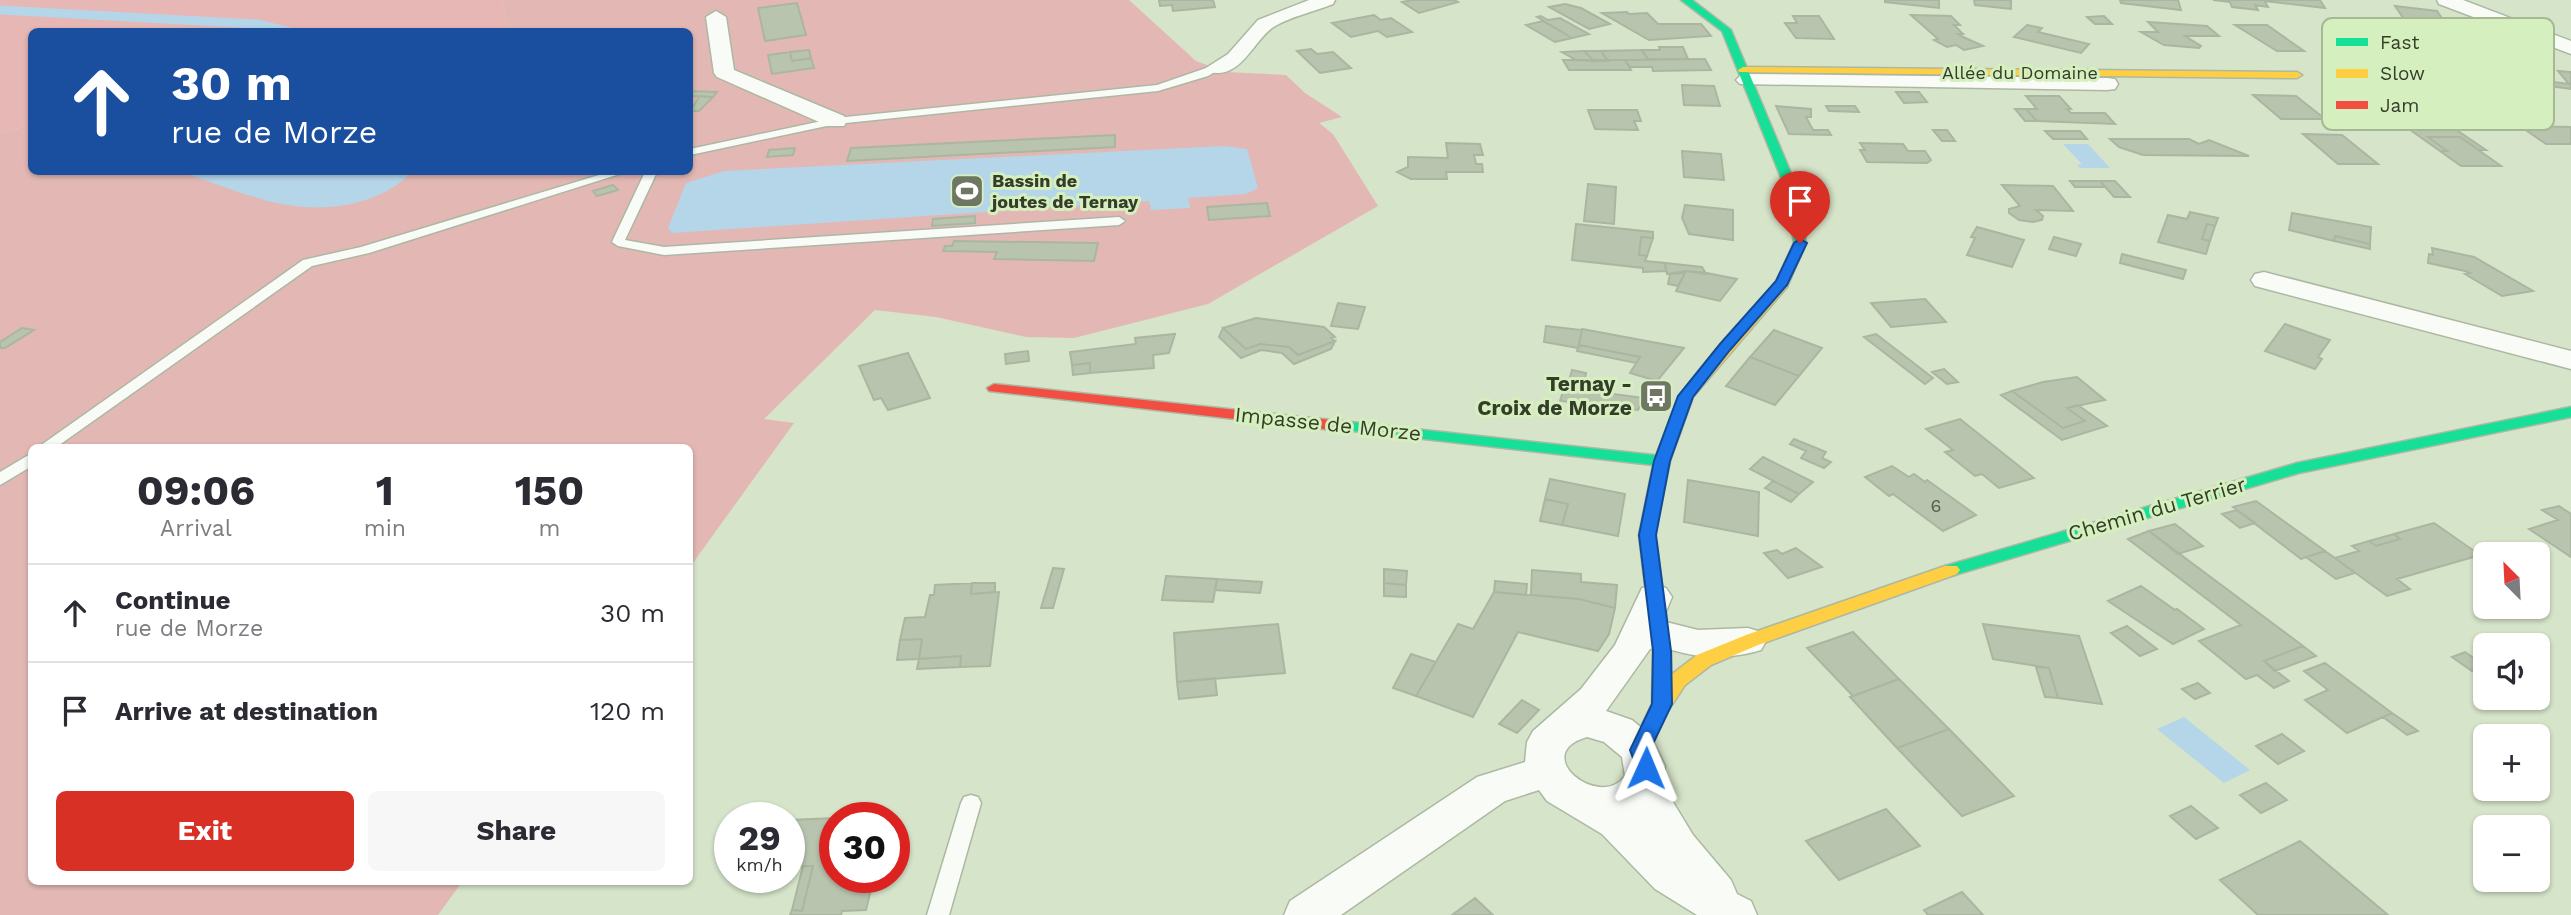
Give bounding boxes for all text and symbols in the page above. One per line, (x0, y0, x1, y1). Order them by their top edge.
legend (2322, 18, 2554, 130)
text: Fast (2380, 31, 2419, 54)
text: 30 m (171, 54, 292, 112)
icon: ahead (56, 56, 147, 147)
street label: Allée du Domaine (1942, 62, 2098, 83)
text: Slow (2380, 62, 2425, 85)
text: Jam (2380, 94, 2419, 117)
text: rue de Morze (171, 113, 377, 151)
place label: Bassin de joutes de Ternay (990, 170, 1139, 212)
pin (1770, 171, 1830, 243)
sports icon: Bassin de joutes de Ternay (948, 172, 986, 210)
icon: arrive (1781, 182, 1819, 220)
place label: Ternay - Croix de Morze (1477, 371, 1632, 420)
bus stop icon: Ternay - Croix de Morze (1637, 377, 1675, 415)
street label: Impasse de Morze (1234, 401, 1422, 446)
text: 09:06 (137, 466, 255, 515)
text: 1 (376, 466, 394, 515)
text: 150 (515, 466, 584, 515)
street label: Chemin du Terrier (2065, 471, 2249, 546)
house number: 6 (1931, 495, 1941, 516)
text: Arrival (160, 515, 232, 542)
text: min (364, 515, 406, 542)
text: m (539, 515, 560, 542)
north arrow (2473, 542, 2550, 620)
map controls (2473, 542, 2550, 892)
text: Continue (115, 585, 231, 615)
icon: ahead (56, 594, 94, 632)
text: 30 m (600, 598, 665, 628)
text: rue de Morze (115, 615, 263, 642)
button: sound (2473, 633, 2550, 710)
icon: arrive (56, 692, 94, 730)
text: Arrive at destination (115, 696, 378, 726)
text: 120 m (590, 696, 665, 726)
button: + (2473, 724, 2550, 801)
position arrow (1609, 731, 1683, 805)
button: Exit (56, 791, 354, 871)
button: Share (368, 791, 665, 871)
speed limit sign: 30 (819, 802, 910, 893)
button: − (2473, 815, 2550, 892)
text: 29 (738, 817, 781, 859)
text: km/h (736, 854, 783, 875)

